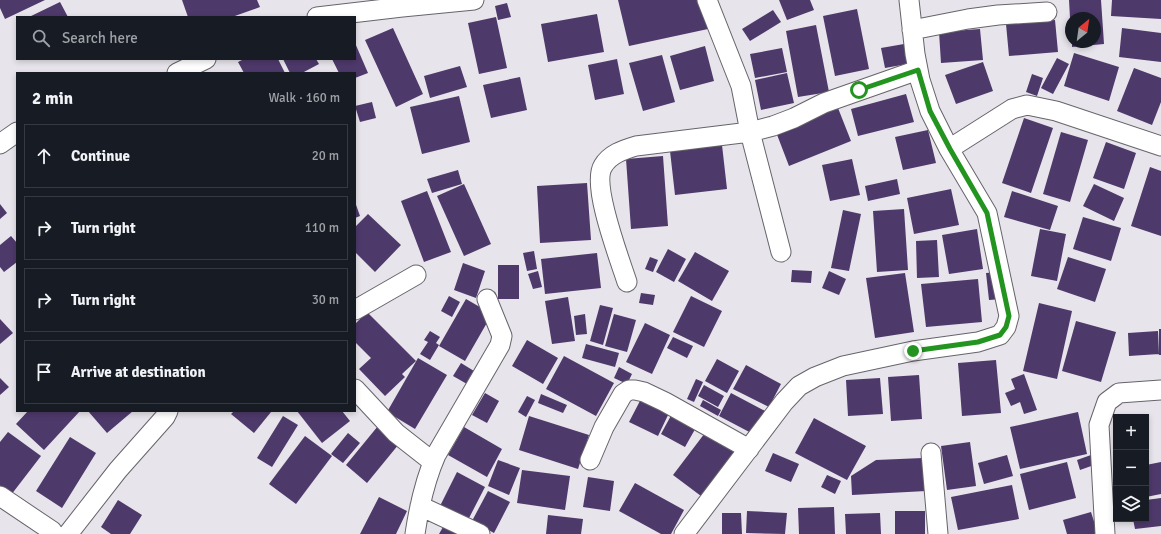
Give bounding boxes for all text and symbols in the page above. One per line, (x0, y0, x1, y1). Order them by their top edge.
north arrow (1065, 12, 1101, 48)
search box (16, 16, 356, 60)
icon: search (30, 27, 52, 49)
text: Search here (62, 29, 138, 47)
route start (850, 81, 868, 99)
text: 2 min (32, 88, 73, 109)
text: Walk · 160 m (269, 90, 340, 106)
icon: ahead (33, 145, 55, 167)
text: Continue (71, 147, 130, 165)
text: 20 m (312, 148, 339, 164)
icon: right (33, 217, 55, 239)
text: Turn right (71, 219, 136, 237)
text: 110 m (305, 220, 339, 236)
icon: right (33, 289, 55, 311)
text: Turn right (71, 291, 136, 309)
text: 30 m (312, 292, 339, 308)
route end (904, 342, 922, 360)
icon: arrive (33, 361, 55, 383)
text: Arrive at destination (71, 363, 206, 381)
map controls (1113, 414, 1149, 522)
button: + (1113, 414, 1149, 450)
button: − (1113, 450, 1149, 486)
button: layers (1113, 486, 1149, 522)

